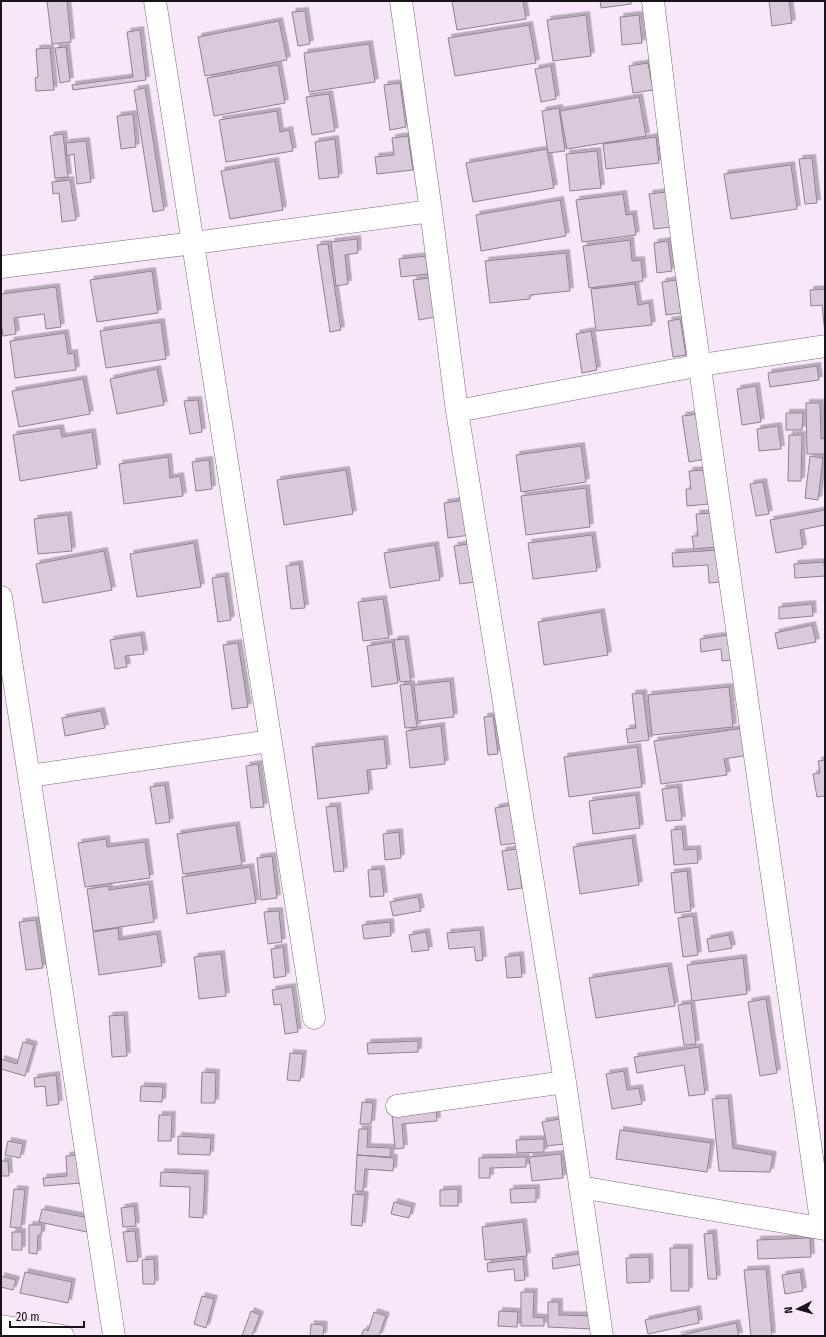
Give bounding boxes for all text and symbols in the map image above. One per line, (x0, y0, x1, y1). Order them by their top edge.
north arrow (778, 1289, 818, 1329)
scale bar (10, 1303, 84, 1329)
text: N (782, 1306, 795, 1314)
text: 20 m (16, 1310, 40, 1324)

